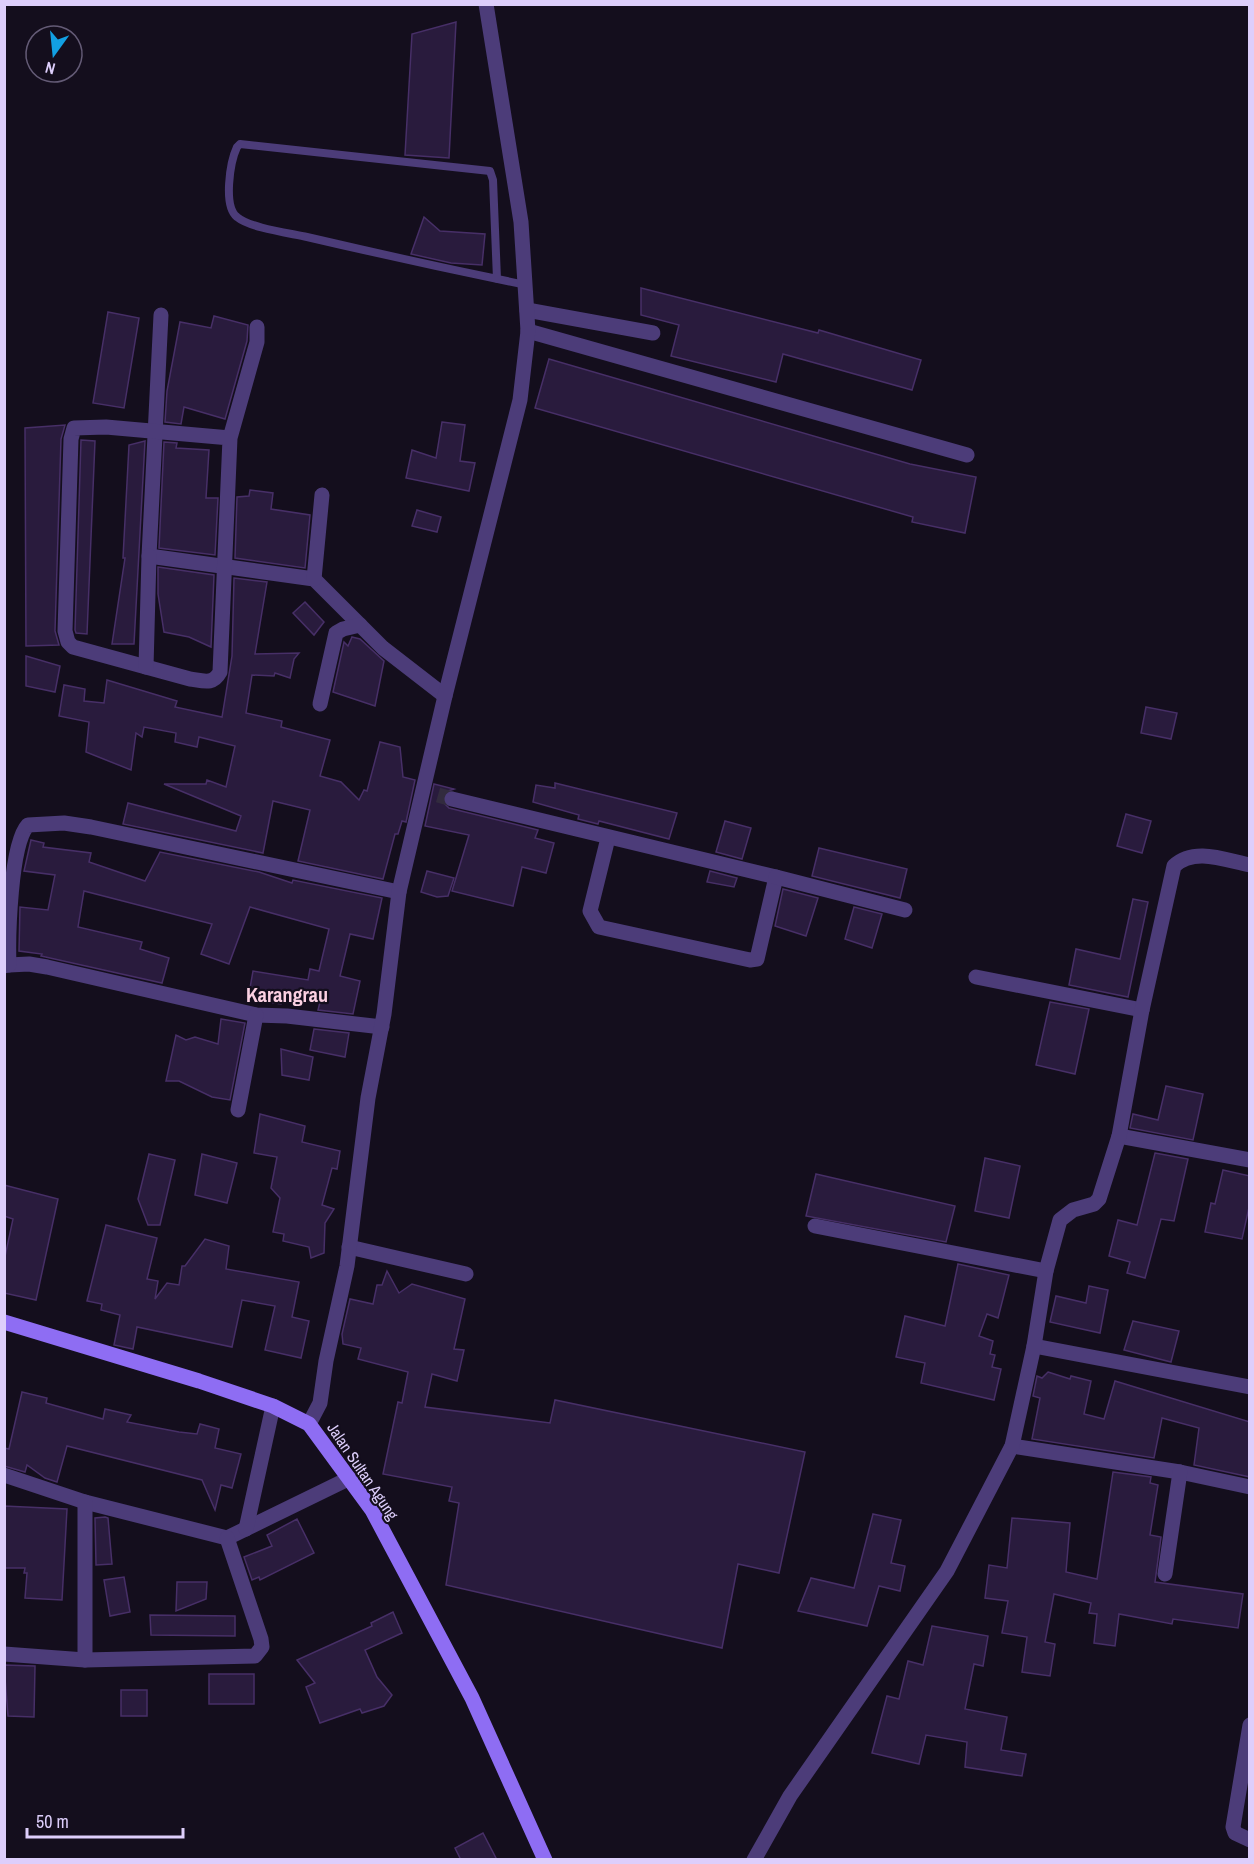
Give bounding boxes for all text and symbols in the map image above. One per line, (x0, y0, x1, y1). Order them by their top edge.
north arrow (24, 24, 84, 84)
text: N (43, 57, 58, 80)
district label: Karangrau (246, 981, 328, 1008)
street label: Jalan Sultan Agung (322, 1418, 404, 1525)
scale bar (27, 1801, 183, 1839)
text: 50 m (36, 1809, 69, 1834)

